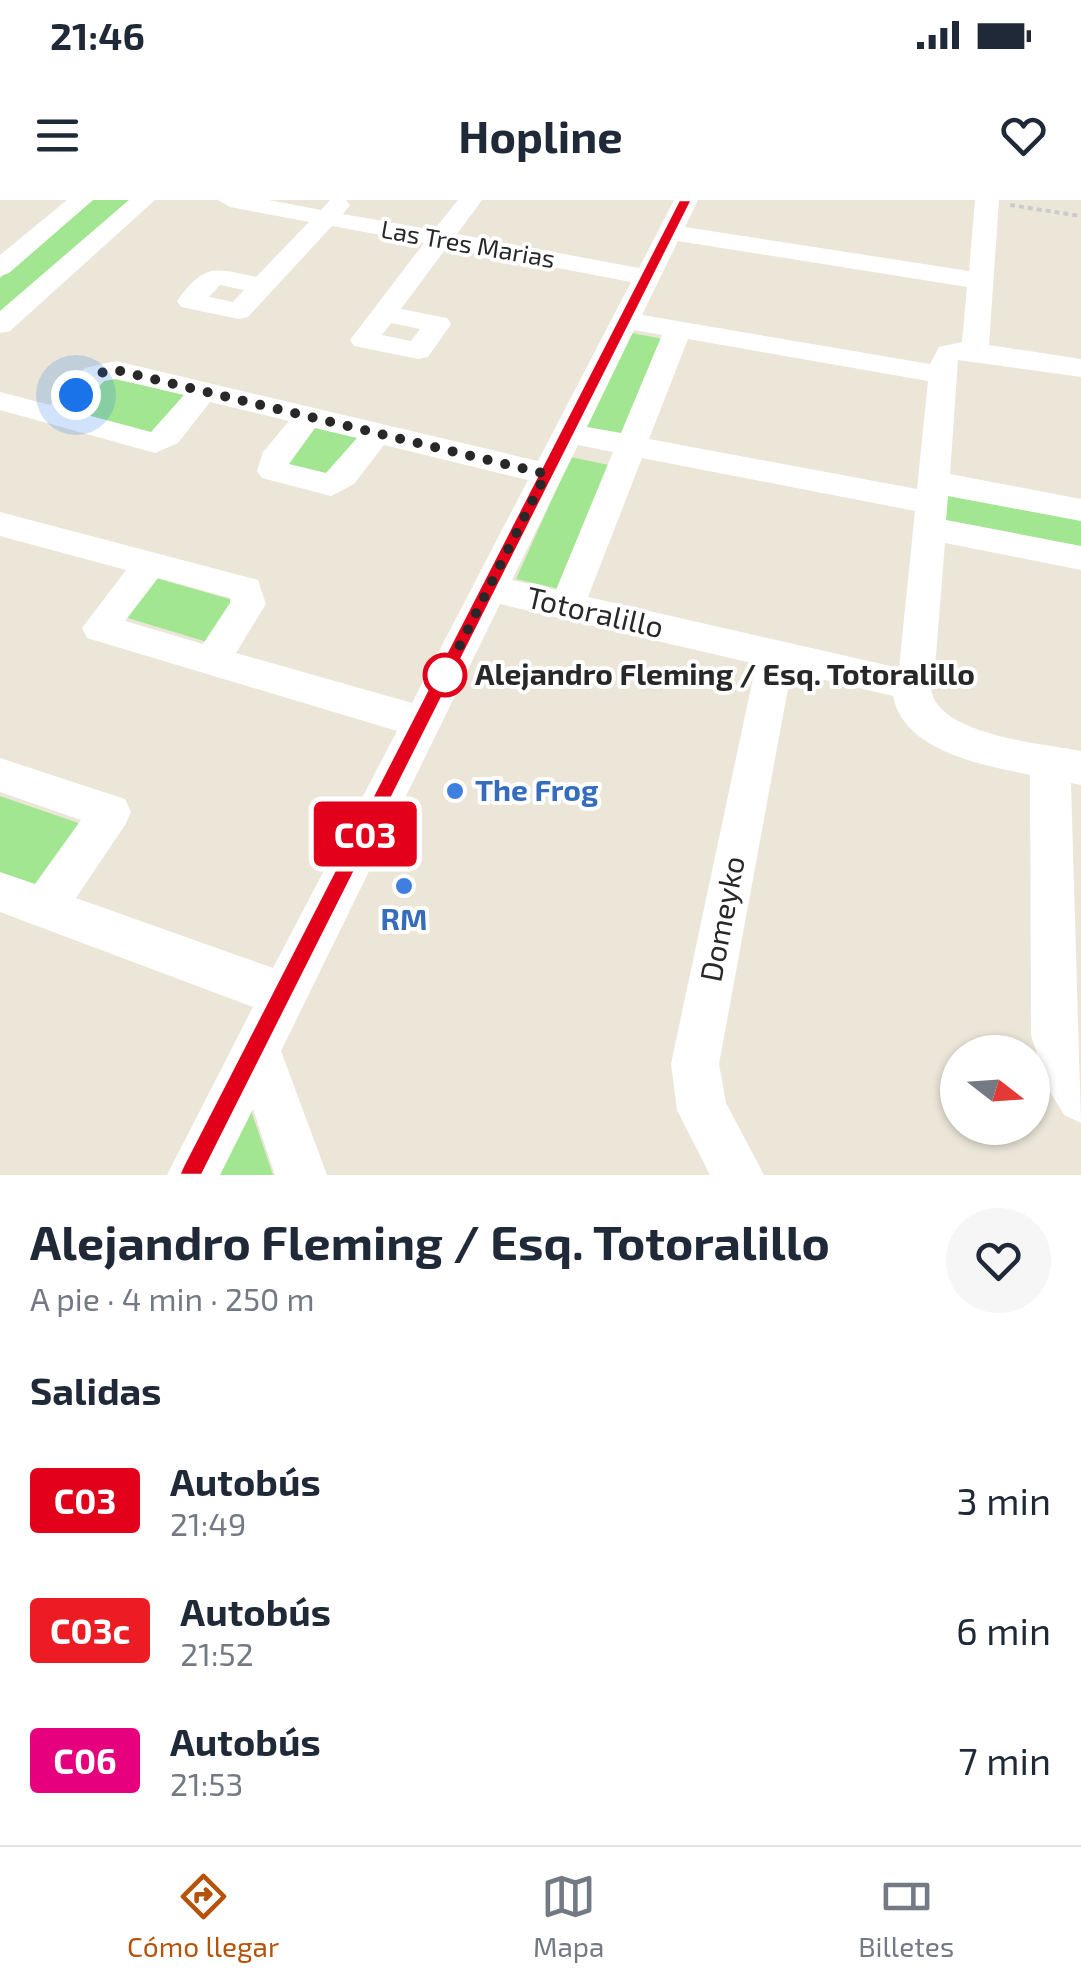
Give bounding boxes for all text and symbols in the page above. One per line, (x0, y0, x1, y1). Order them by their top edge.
text: 21:46 (50, 12, 145, 58)
icon: menu (30, 108, 85, 163)
text: Hopline (458, 108, 623, 162)
icon: heart (996, 108, 1051, 163)
street label: Las Tres Marias (379, 213, 558, 273)
your location (51, 370, 101, 420)
street label: Totoralillo (524, 578, 667, 644)
marker: Alejandro Fleming / Esq. Totoralillo (424, 654, 466, 696)
place label: Alejandro Fleming / Esq. Totoralillo (475, 655, 975, 691)
place label: The Frog (475, 771, 599, 807)
marker: The Frog (444, 780, 466, 802)
line badge: C03 (308, 802, 422, 866)
text: C03 (334, 813, 396, 855)
street label: Domeyko (691, 853, 751, 984)
marker: RM (393, 875, 415, 897)
place label: RM (381, 900, 427, 936)
north arrow (940, 1035, 1050, 1145)
map controls (940, 1035, 1050, 1145)
button: heart (946, 1208, 1051, 1313)
text: Alejandro Fleming / Esq. Totoralillo (30, 1212, 830, 1270)
text: A pie · 4 min · 250 m (30, 1279, 315, 1317)
text: Salidas (30, 1367, 161, 1413)
text: Autobús (170, 1458, 321, 1504)
text: 3 min (957, 1477, 1051, 1523)
text: C03 (54, 1479, 116, 1521)
text: 21:49 (170, 1504, 246, 1542)
text: Autobús (180, 1588, 331, 1634)
text: 6 min (956, 1607, 1051, 1653)
text: C03c (50, 1609, 130, 1651)
text: 21:52 (180, 1634, 254, 1672)
text: Autobús (170, 1718, 321, 1764)
text: 7 min (958, 1737, 1051, 1783)
text: C06 (53, 1739, 117, 1781)
text: 21:53 (170, 1764, 243, 1802)
tab: Cómo llegar (127, 1869, 279, 1963)
tab: Mapa (533, 1869, 604, 1963)
tab: Billetes (858, 1869, 954, 1963)

